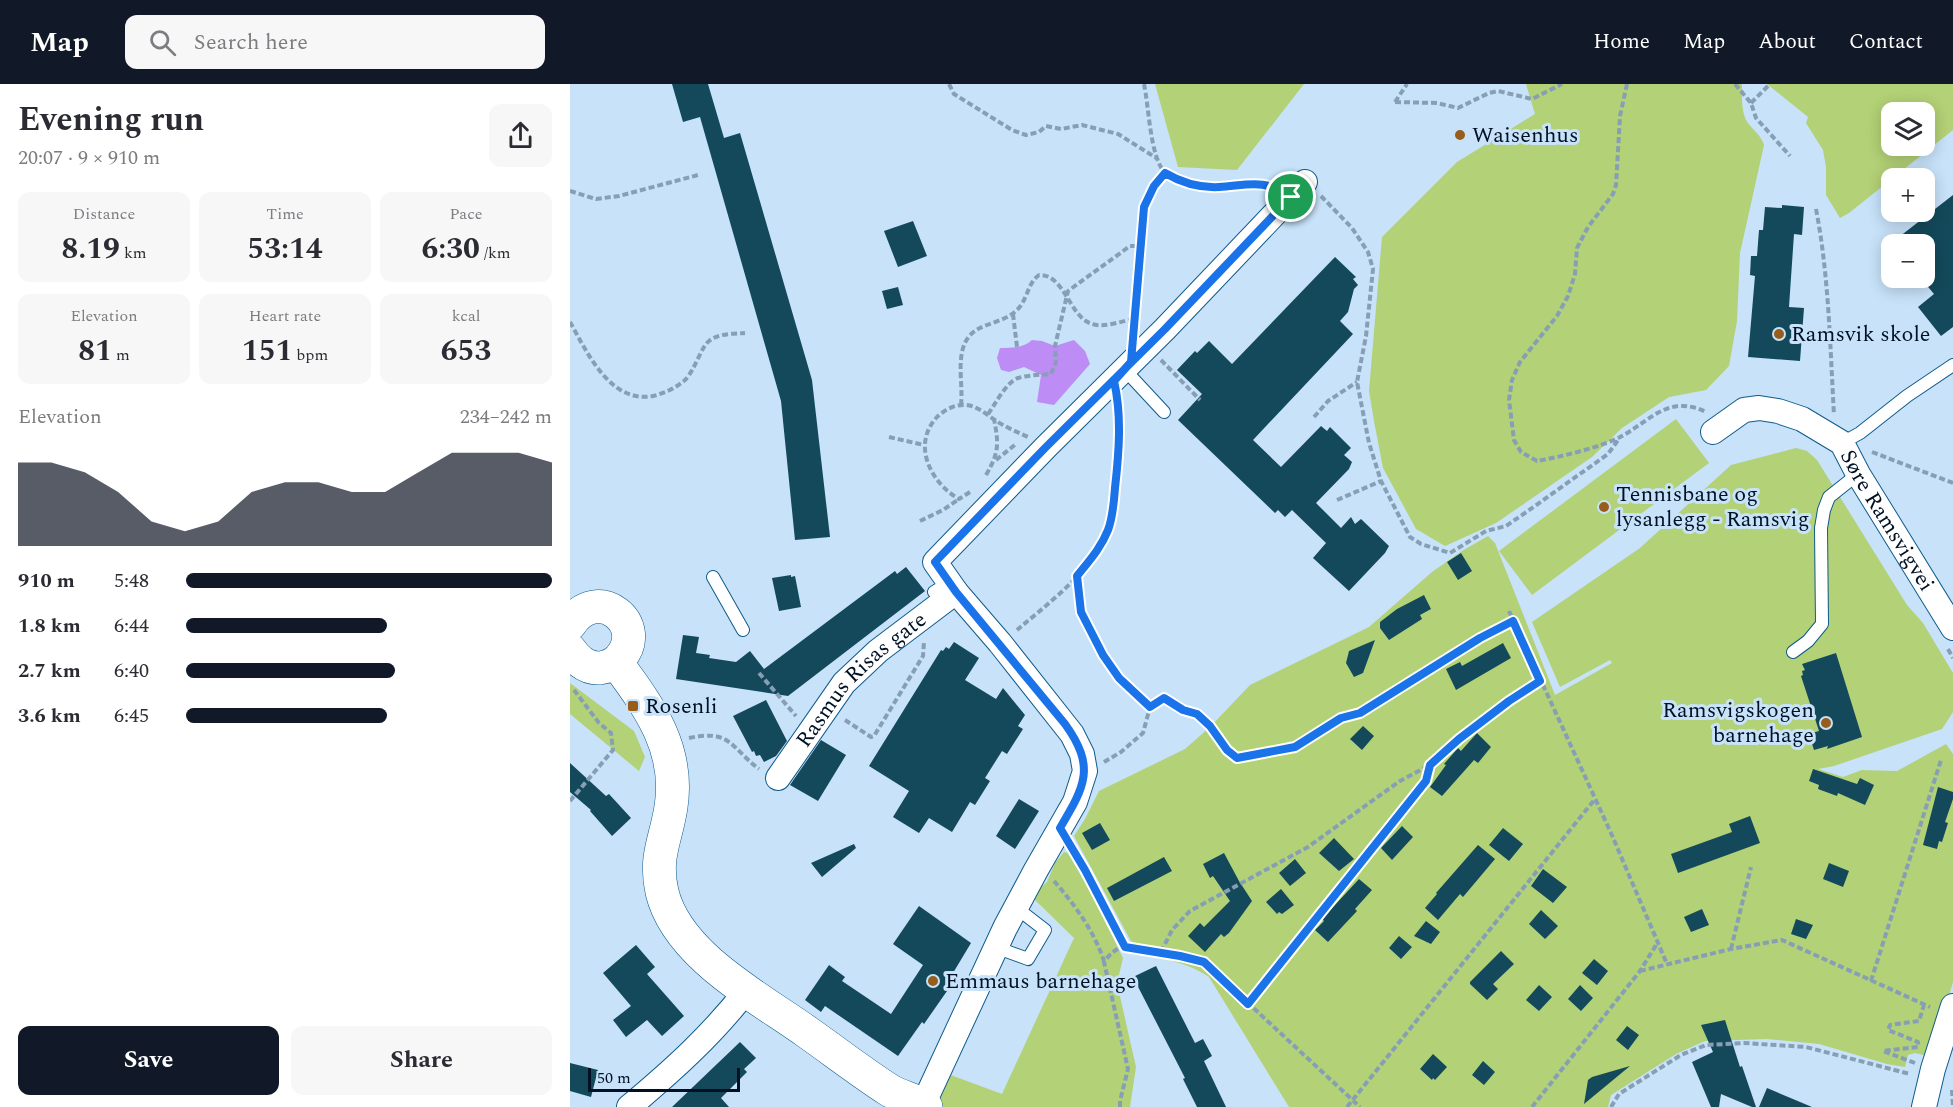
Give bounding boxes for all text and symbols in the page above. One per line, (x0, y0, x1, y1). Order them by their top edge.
search box (125, 15, 545, 69)
text: Map (30, 21, 89, 64)
icon: search (146, 26, 179, 59)
text: Search here (194, 26, 308, 59)
text: Home (1593, 26, 1650, 58)
text: Map (1683, 26, 1725, 58)
text: About (1758, 26, 1816, 58)
text: Contact (1849, 26, 1923, 58)
text: Evening run (18, 95, 204, 145)
map controls (1881, 102, 1935, 288)
button: layers (1881, 102, 1935, 156)
button: share (489, 104, 552, 167)
place label: Waisenhus (1472, 119, 1578, 152)
marker: Waisenhus (1453, 128, 1467, 142)
text: 20:07 · 9 × 910 m (18, 143, 160, 173)
button: + (1881, 168, 1935, 222)
pin (1265, 171, 1316, 222)
icon: arrive (1274, 180, 1307, 213)
text: Distance (73, 202, 135, 226)
text: Time (266, 202, 304, 226)
text: Pace (449, 202, 483, 226)
text: 8.19 (61, 226, 120, 272)
text: 53:14 (247, 226, 323, 272)
text: 6:30 (421, 226, 480, 272)
button: − (1881, 234, 1935, 288)
text: km (120, 241, 147, 265)
text: /km (480, 241, 511, 265)
text: Elevation (70, 304, 138, 328)
text: Heart rate (249, 304, 321, 328)
text: kcal (452, 304, 480, 328)
place label: Ramsvik skole (1791, 318, 1931, 351)
marker: Ramsvik skole (1772, 327, 1786, 341)
text: 81 (78, 328, 112, 374)
text: 151 (242, 328, 292, 374)
text: 653 (441, 328, 491, 374)
text: m (112, 343, 130, 367)
text: bpm (292, 343, 328, 367)
text: Elevation (18, 402, 102, 432)
text: 234–242 m (460, 402, 552, 432)
street label: Søre Ramsvigvei (1832, 444, 1943, 598)
place label: Tennisbane og lysanlegg - Ramsvig (1616, 478, 1809, 536)
marker: Tennisbane og lysanlegg - Ramsvig (1597, 500, 1611, 514)
text: 910 m (18, 566, 75, 596)
text: 5:48 (114, 566, 149, 596)
street label: Rasmus Risas gate (788, 603, 934, 754)
text: 1.8 km (18, 611, 81, 641)
text: 6:44 (114, 611, 149, 641)
text: 2.7 km (18, 656, 81, 686)
text: 6:40 (114, 656, 149, 686)
place label: Rosenli (645, 690, 718, 723)
place label: Ramsvigskogen barnehage (1662, 694, 1814, 752)
marker: Rosenli (626, 699, 640, 713)
text: 3.6 km (18, 701, 81, 731)
text: 6:45 (114, 701, 149, 731)
marker: Ramsvigskogen barnehage (1819, 716, 1833, 730)
place label: Emmaus barnehage (945, 965, 1136, 998)
marker: Emmaus barnehage (926, 974, 940, 988)
button: Save (18, 1026, 279, 1095)
button: Share (291, 1026, 552, 1095)
scale bar (588, 1065, 740, 1092)
text: 50 m (597, 1066, 631, 1090)

